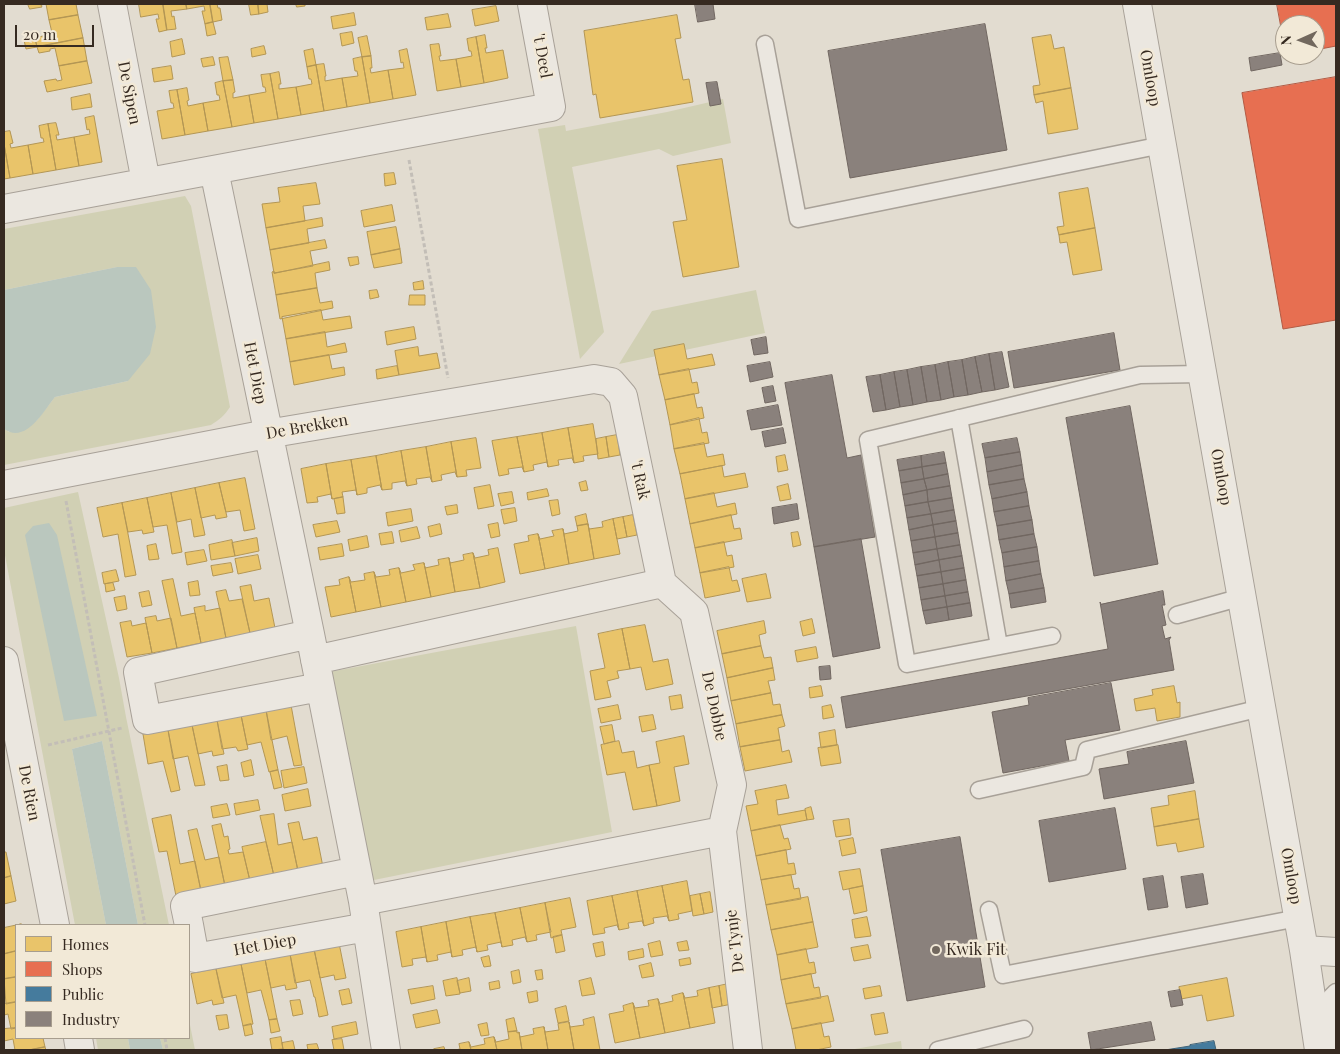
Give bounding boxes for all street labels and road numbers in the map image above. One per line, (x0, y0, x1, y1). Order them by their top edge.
street label: 't Deel (529, 32, 555, 80)
street label: Omloop (1136, 48, 1164, 108)
street label: De Sipen (113, 60, 145, 126)
street label: Het Diep (240, 340, 270, 406)
street label: De Brekken (265, 410, 349, 444)
street label: Omloop (1207, 447, 1235, 507)
street label: 't Rak (626, 459, 654, 501)
street label: De Dobbe (697, 670, 731, 742)
street label: De Rien (14, 764, 44, 822)
street label: Omloop (1277, 846, 1305, 906)
street label: De Tynje (722, 908, 748, 974)
street label: Het Diep (232, 930, 298, 960)

